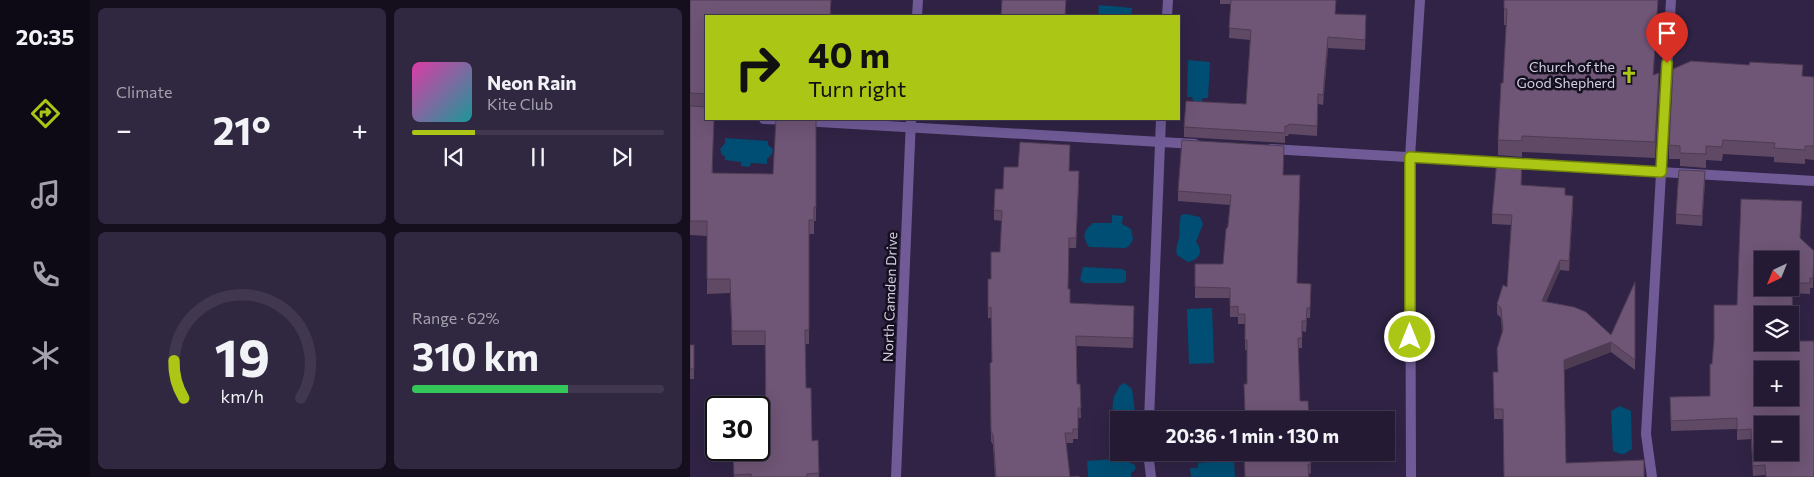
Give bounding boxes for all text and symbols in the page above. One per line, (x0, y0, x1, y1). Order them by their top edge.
pin (1646, 12, 1688, 63)
icon: arrive (1653, 19, 1681, 47)
text: 20:35 (16, 23, 74, 50)
text: 40 m (808, 32, 890, 75)
icon: right (725, 35, 790, 100)
place label: Church of the Good Shepherd (1517, 58, 1615, 91)
church icon: Church of the Good Shepherd (1619, 65, 1639, 85)
text: Neon Rain (487, 71, 577, 94)
text: Turn right (808, 75, 906, 102)
text: Climate (116, 82, 172, 101)
text: Kite Club (487, 94, 553, 113)
icon: directions (28, 96, 63, 131)
text: 21° (213, 106, 271, 153)
text: − (116, 112, 132, 146)
text: + (352, 112, 368, 146)
icon: previous (440, 143, 468, 171)
icon: pause (524, 143, 552, 171)
icon: next (608, 143, 636, 171)
icon: music (28, 177, 63, 212)
street label: North Camden Drive (879, 232, 900, 362)
north arrow (1754, 251, 1799, 296)
map controls (1754, 251, 1799, 461)
icon: phone (28, 257, 63, 292)
button: layers (1754, 306, 1799, 351)
text: Range · 62% (412, 308, 500, 327)
position arrow (1383, 310, 1435, 362)
text: 19 (214, 324, 270, 388)
text: 310 km (412, 332, 539, 379)
icon: climate (28, 338, 63, 373)
button: + (1754, 361, 1799, 406)
text: km/h (220, 385, 264, 407)
speed limit sign: 30 (705, 396, 770, 461)
button: − (1754, 416, 1799, 461)
icon: car (28, 419, 63, 454)
text: 20:36 · 1 min · 130 m (1166, 424, 1339, 447)

